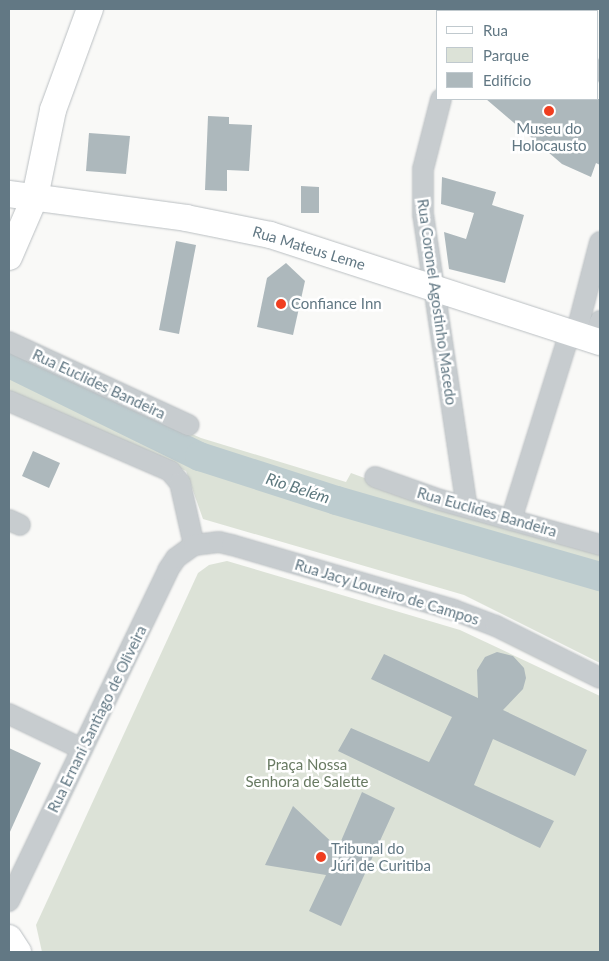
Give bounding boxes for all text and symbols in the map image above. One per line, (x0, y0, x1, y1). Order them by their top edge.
legend (436, 10, 599, 100)
text: Rua (483, 21, 508, 39)
text: Parque (483, 46, 529, 64)
text: Edifício (483, 71, 531, 89)
marker: Museu do Holocausto (543, 105, 555, 117)
place label: Museu do Holocausto (511, 119, 587, 154)
street label: Rua Coronel Agostinho Macedo (414, 197, 460, 407)
street label: Rua Mateus Leme (250, 222, 368, 274)
place label: Confiance Inn (291, 295, 382, 313)
marker: Confiance Inn (275, 298, 287, 310)
street label: Rua Euclides Bandeira (30, 345, 168, 423)
water label: Rio Belém (264, 469, 332, 507)
street label: Rua Euclides Bandeira (415, 483, 559, 541)
street label: Rua Jacy Loureiro de Campos (292, 555, 482, 629)
street label: Rua Ernani Santiago de Oliveira (44, 623, 150, 815)
park label: Praça Nossa Senhora de Salette (245, 755, 369, 790)
place label: Tribunal do Júri de Curitiba (331, 839, 431, 874)
marker: Tribunal do Júri de Curitiba (315, 851, 327, 863)

